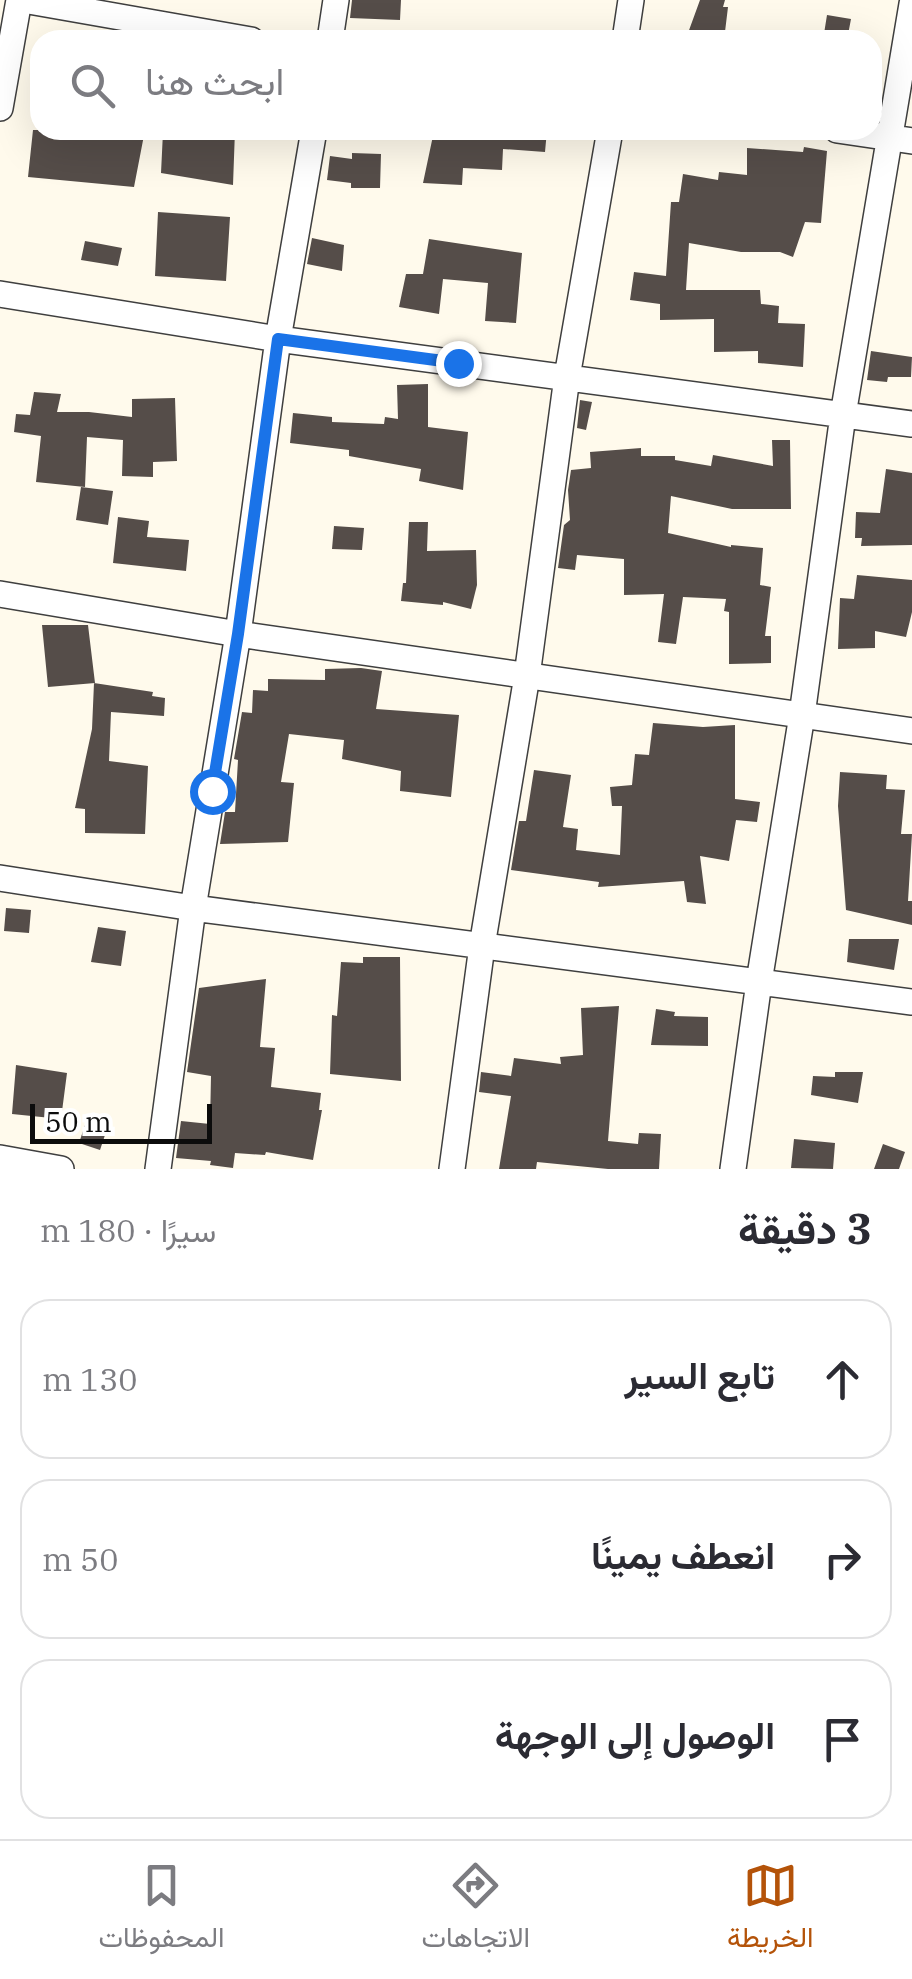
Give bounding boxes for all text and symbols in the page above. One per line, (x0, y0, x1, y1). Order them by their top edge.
search box (30, 30, 882, 140)
text: ابحث هنا (145, 56, 284, 105)
icon: search (65, 58, 120, 113)
route end (436, 341, 482, 387)
route start (190, 769, 236, 815)
scale bar (30, 1099, 212, 1144)
text: 50 m (45, 1103, 112, 1140)
text: 3 دقيقة (738, 1201, 872, 1256)
text: سيرًا · 180 m (40, 1209, 216, 1251)
text: تابع السير (624, 1350, 775, 1399)
icon: ahead (815, 1352, 870, 1407)
text: 130 m (42, 1358, 138, 1400)
text: انعطف يمينًا (591, 1530, 775, 1579)
icon: right (815, 1532, 870, 1587)
text: 50 m (42, 1538, 118, 1580)
text: الوصول إلى الوجهة (495, 1710, 775, 1759)
icon: arrive (815, 1712, 870, 1767)
tab: المحفوظات (98, 1858, 225, 1962)
tab: الاتجاهات (421, 1858, 530, 1962)
tab: الخريطة (727, 1858, 814, 1962)

